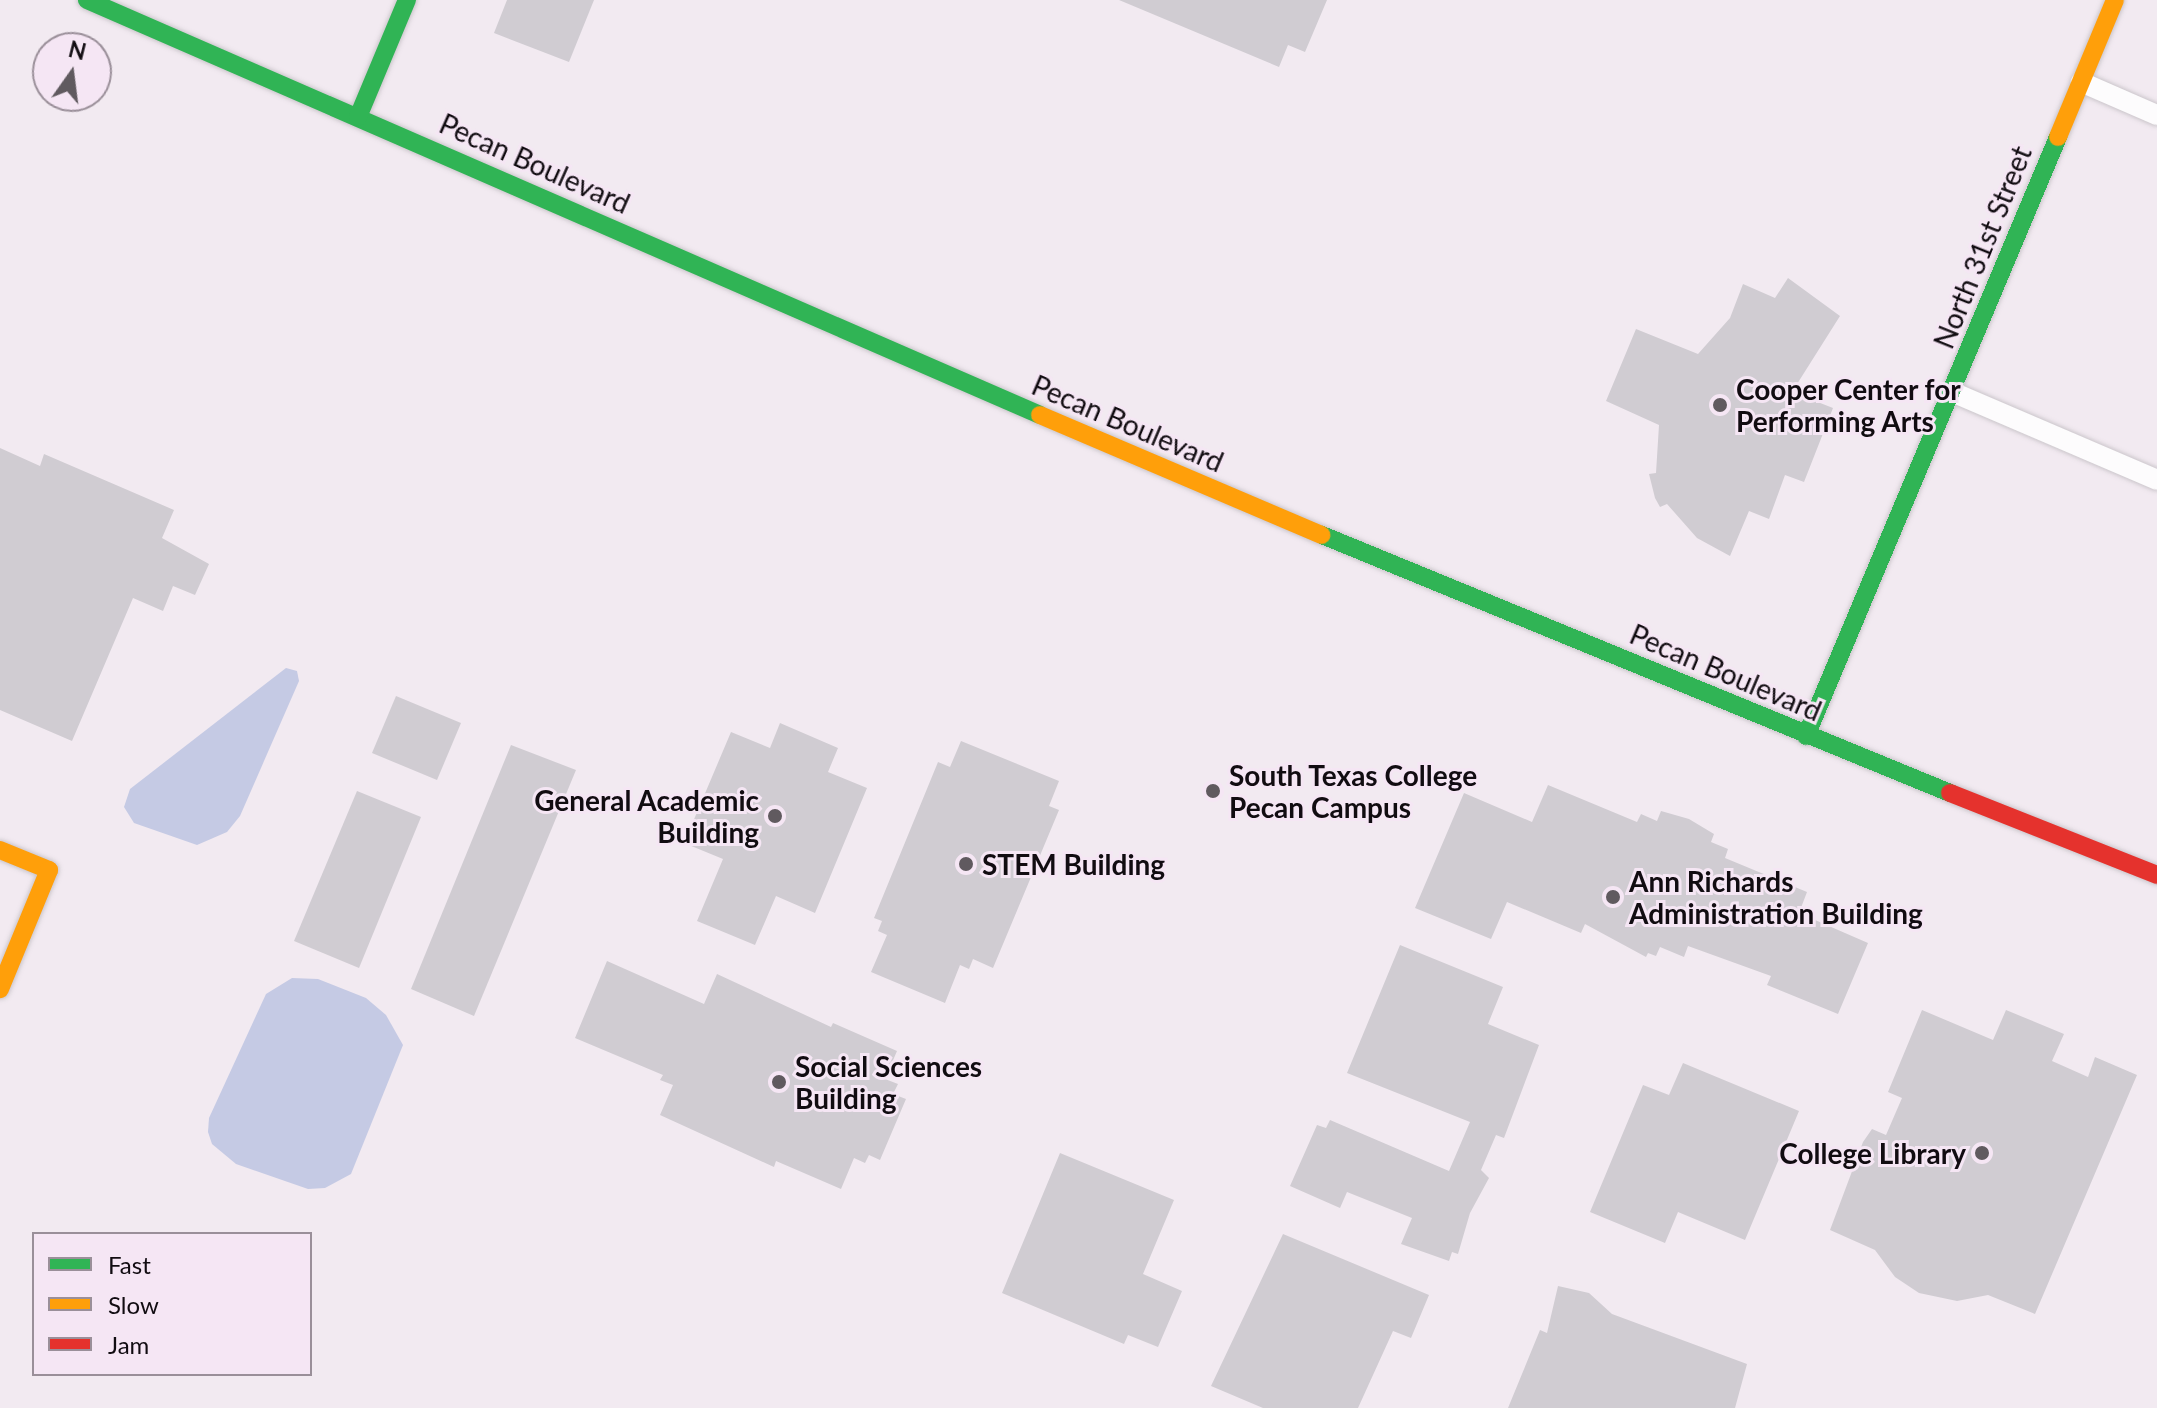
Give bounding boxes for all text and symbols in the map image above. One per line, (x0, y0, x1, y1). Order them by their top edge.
north arrow (32, 32, 112, 112)
text: N (66, 35, 89, 65)
street label: Pecan Boulevard (435, 106, 635, 220)
street label: North 31st Street (1926, 141, 2038, 353)
street label: Pecan Boulevard (1027, 368, 1229, 478)
place label: Cooper Center for Performing Arts (1736, 372, 1962, 438)
marker: Cooper Center for Performing Arts (1711, 396, 1729, 414)
street label: Pecan Boulevard (1625, 617, 1827, 727)
place label: South Texas College Pecan Campus (1229, 758, 1478, 824)
marker: South Texas College Pecan Campus (1204, 782, 1222, 800)
place label: General Academic Building (533, 783, 759, 849)
marker: General Academic Building (766, 807, 784, 825)
place label: STEM Building (982, 847, 1165, 881)
marker: STEM Building (957, 855, 975, 873)
place label: Ann Richards Administration Building (1629, 864, 1923, 930)
marker: Ann Richards Administration Building (1604, 888, 1622, 906)
place label: Social Sciences Building (795, 1049, 982, 1115)
marker: Social Sciences Building (770, 1073, 788, 1091)
place label: College Library (1779, 1136, 1966, 1170)
marker: College Library (1973, 1144, 1991, 1162)
legend (32, 1232, 312, 1376)
text: Fast (108, 1250, 151, 1279)
text: Slow (108, 1290, 159, 1319)
text: Jam (108, 1330, 149, 1359)

